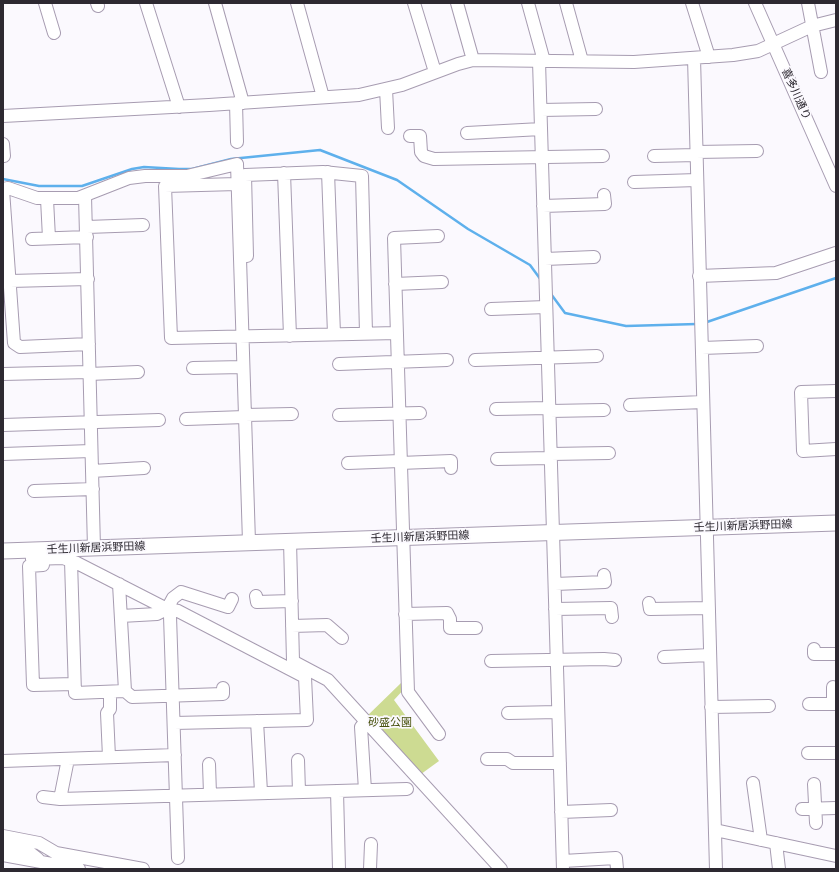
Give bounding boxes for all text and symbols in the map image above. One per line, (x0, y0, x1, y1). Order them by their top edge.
street label: 喜多川通り (779, 66, 813, 122)
street label: 壬生川新居浜野田線 (693, 518, 793, 534)
street label: 壬生川新居浜野田線 (370, 529, 470, 545)
street label: 壬生川新居浜野田線 (46, 540, 146, 556)
park label: 砂盛公園 (368, 716, 412, 730)

